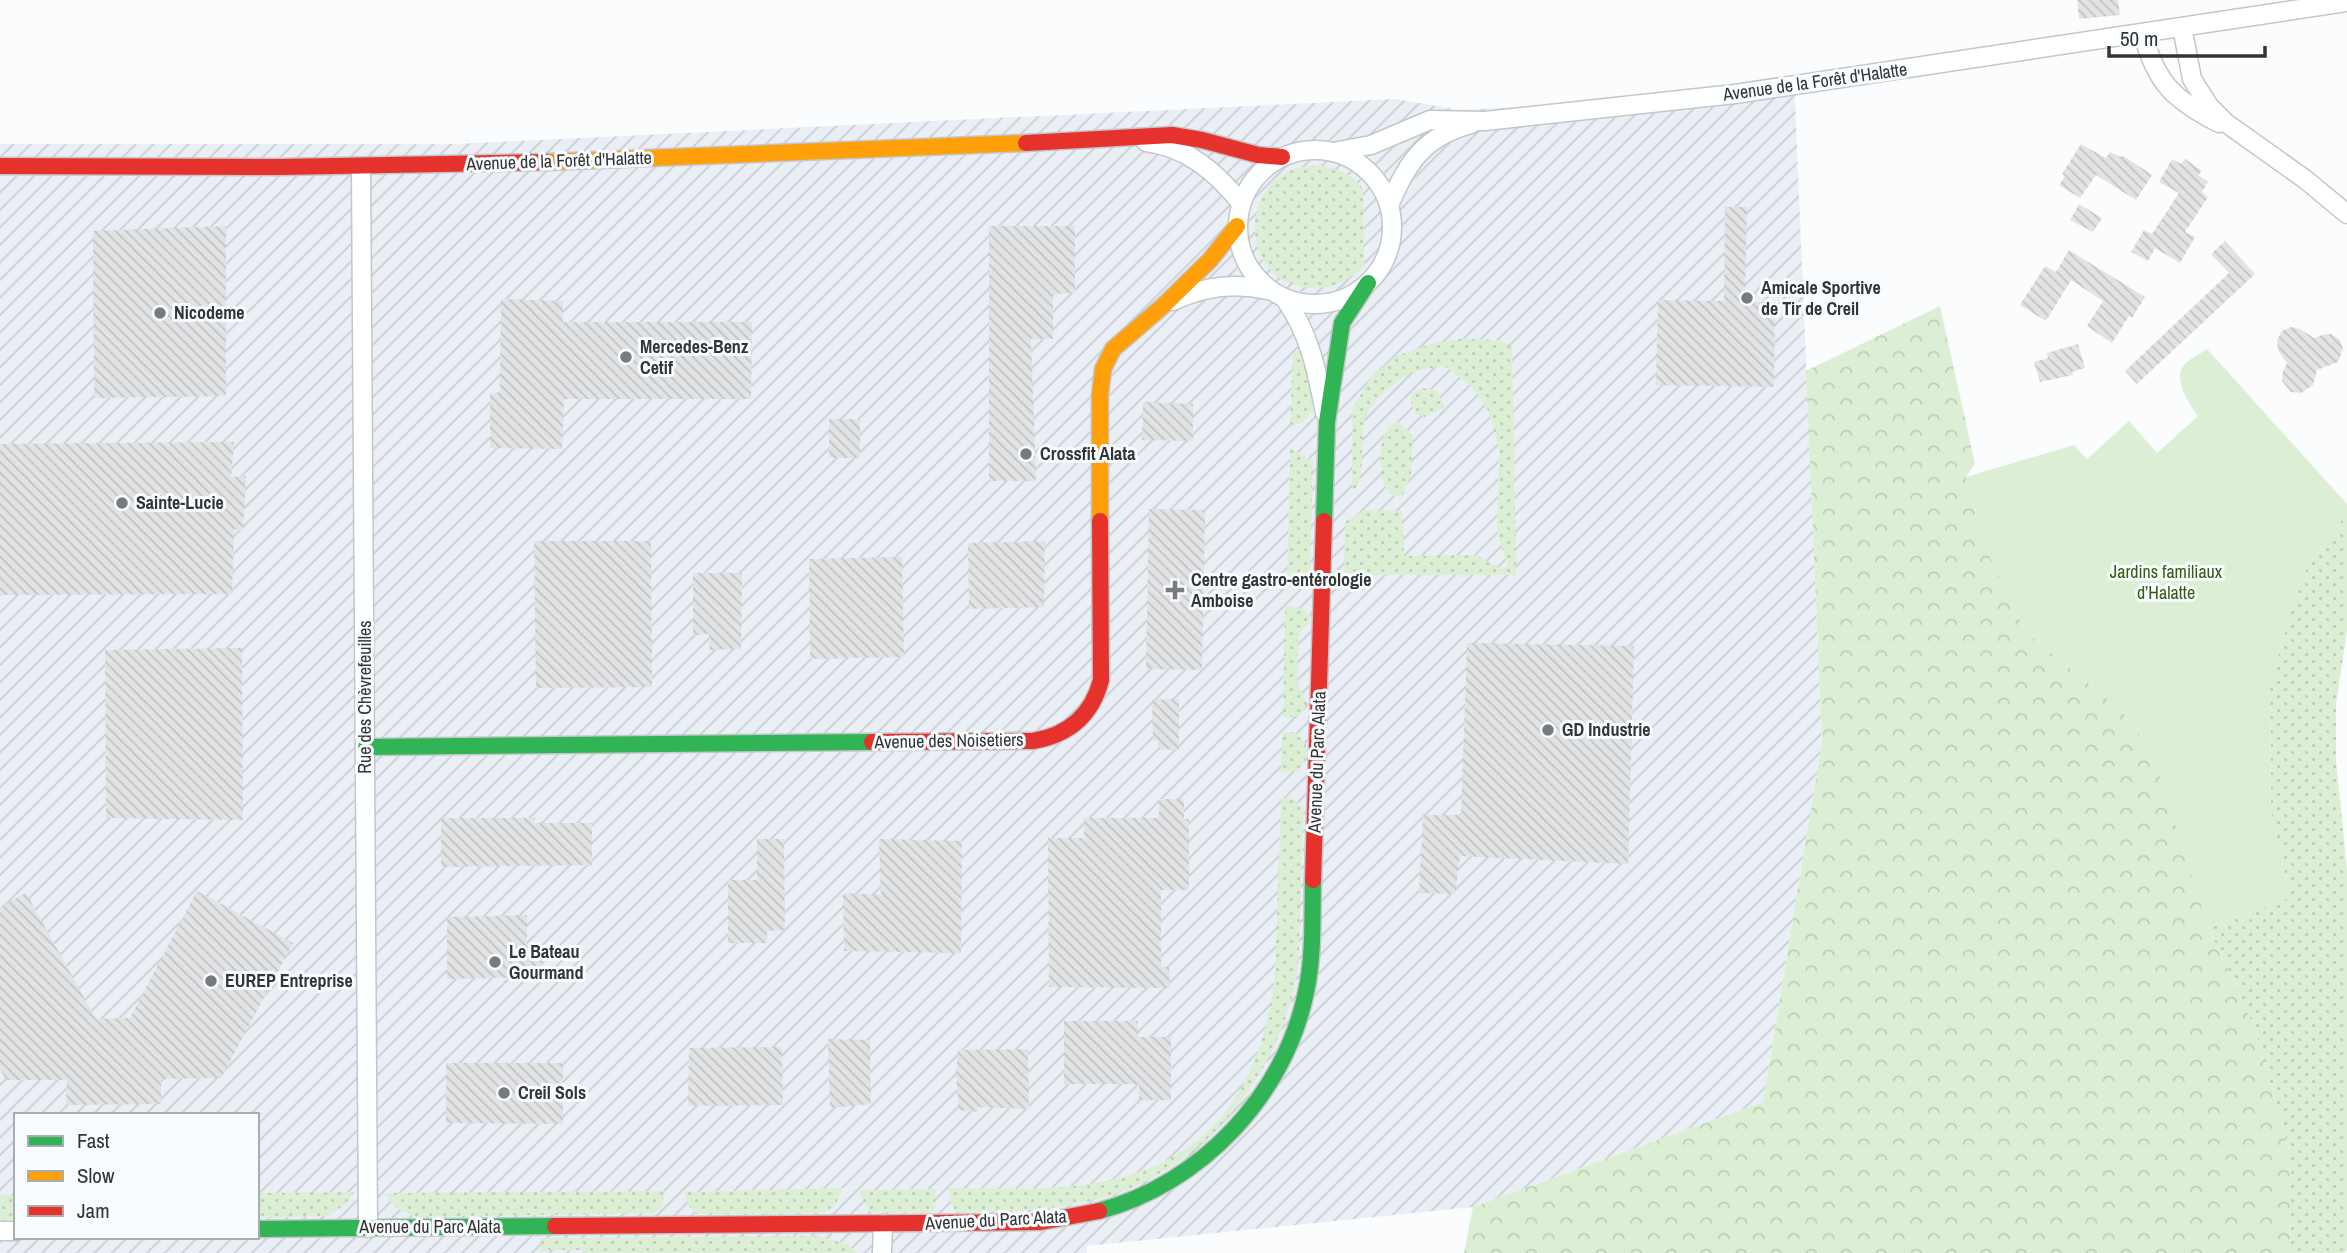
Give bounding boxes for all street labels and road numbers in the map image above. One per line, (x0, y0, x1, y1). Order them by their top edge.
street label: Avenue de la Forêt d'Halatte (1720, 56, 1909, 107)
street label: Avenue de la Forêt d'Halatte (465, 145, 652, 176)
street label: Rue des Chèvrefeuilles (352, 620, 377, 774)
street label: Avenue du Parc Alata (1302, 691, 1331, 834)
street label: Avenue des Noisetiers (873, 727, 1024, 754)
street label: Avenue du Parc Alata (924, 1203, 1067, 1236)
street label: Avenue du Parc Alata (358, 1214, 501, 1239)

